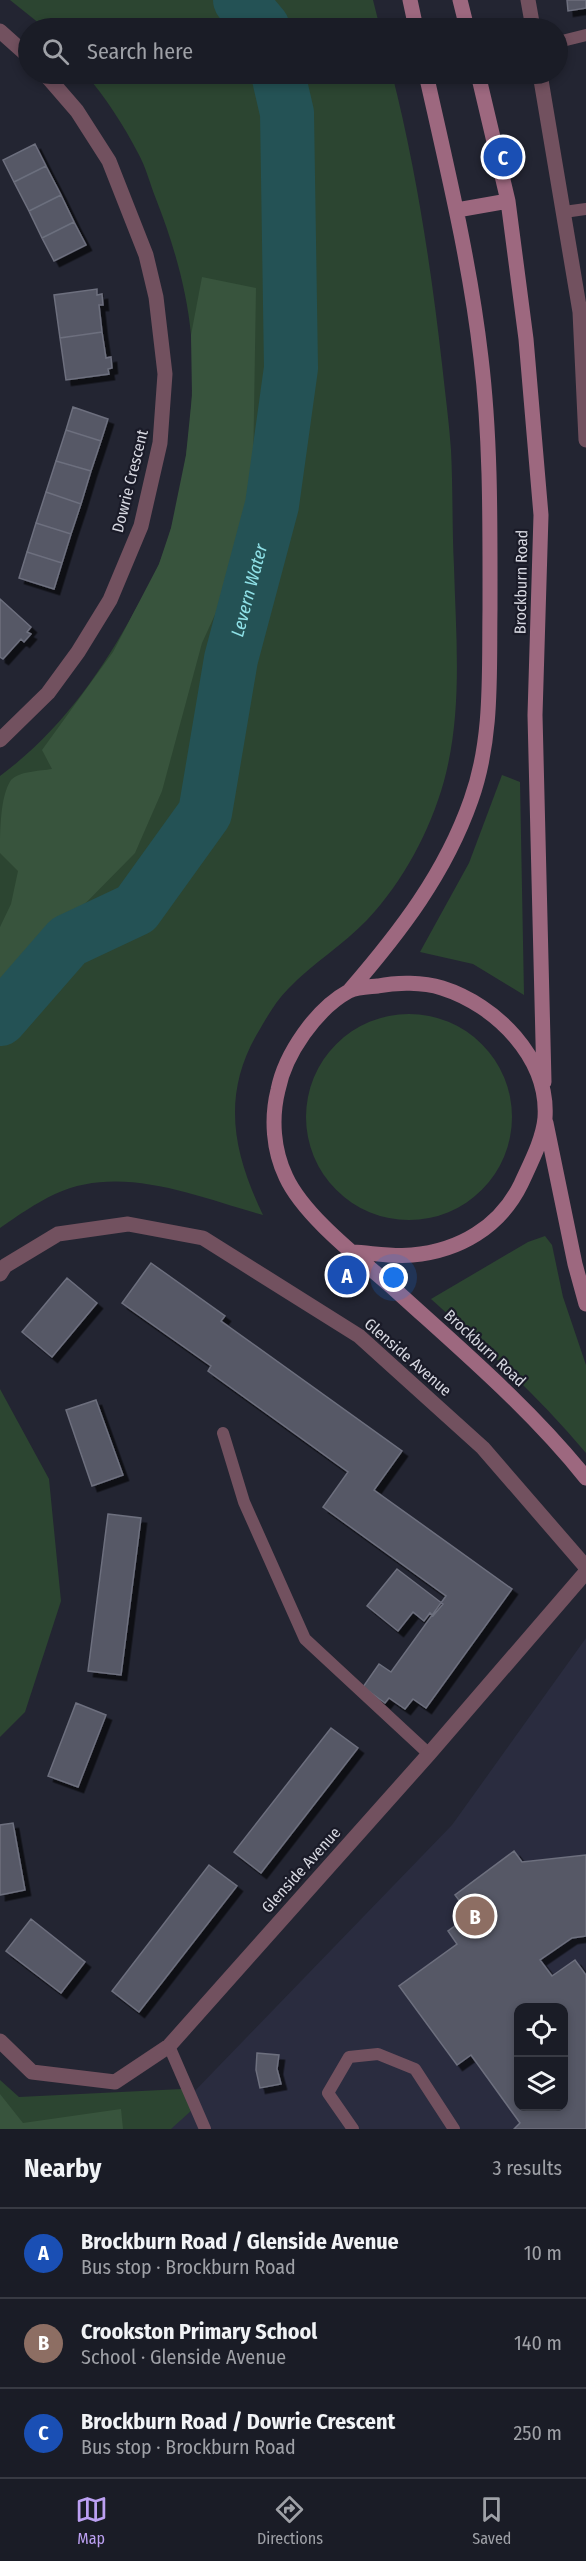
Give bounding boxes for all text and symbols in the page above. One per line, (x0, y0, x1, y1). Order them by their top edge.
search box (18, 18, 568, 84)
icon: search (39, 35, 72, 68)
text: Search here (87, 38, 193, 65)
pin: C (484, 134, 522, 180)
street label: Dowrie Crescent (108, 427, 152, 534)
street label: Brockburn Road (511, 530, 531, 634)
water label: Levern Water (226, 541, 272, 639)
pin: A (328, 1252, 366, 1298)
your location (379, 1263, 408, 1292)
street label: Brockburn Road (440, 1305, 530, 1391)
street label: Glenside Avenue (361, 1314, 455, 1400)
street label: Glenside Avenue (258, 1823, 345, 1917)
pin: B (456, 1894, 494, 1938)
map controls (514, 2003, 568, 2111)
button: locate (514, 2003, 568, 2057)
button: layers (514, 2057, 568, 2111)
text: Nearby (24, 2153, 101, 2184)
text: 3 results (493, 2156, 562, 2180)
text: Brockburn Road / Glenside Avenue (81, 2228, 399, 2255)
text: A (38, 2241, 49, 2265)
text: 10 m (524, 2241, 562, 2265)
text: Bus stop · Brockburn Road (81, 2255, 296, 2279)
text: Crookston Primary School (81, 2318, 317, 2345)
text: B (38, 2331, 49, 2355)
text: 140 m (514, 2331, 562, 2355)
text: School · Glenside Avenue (81, 2345, 286, 2369)
text: Brockburn Road / Dowrie Crescent (81, 2408, 395, 2435)
text: C (38, 2421, 49, 2445)
text: 250 m (514, 2421, 562, 2445)
text: Bus stop · Brockburn Road (81, 2435, 296, 2459)
tab: Map (75, 2493, 108, 2548)
tab: Directions (257, 2493, 323, 2548)
tab: Saved (472, 2493, 511, 2548)

